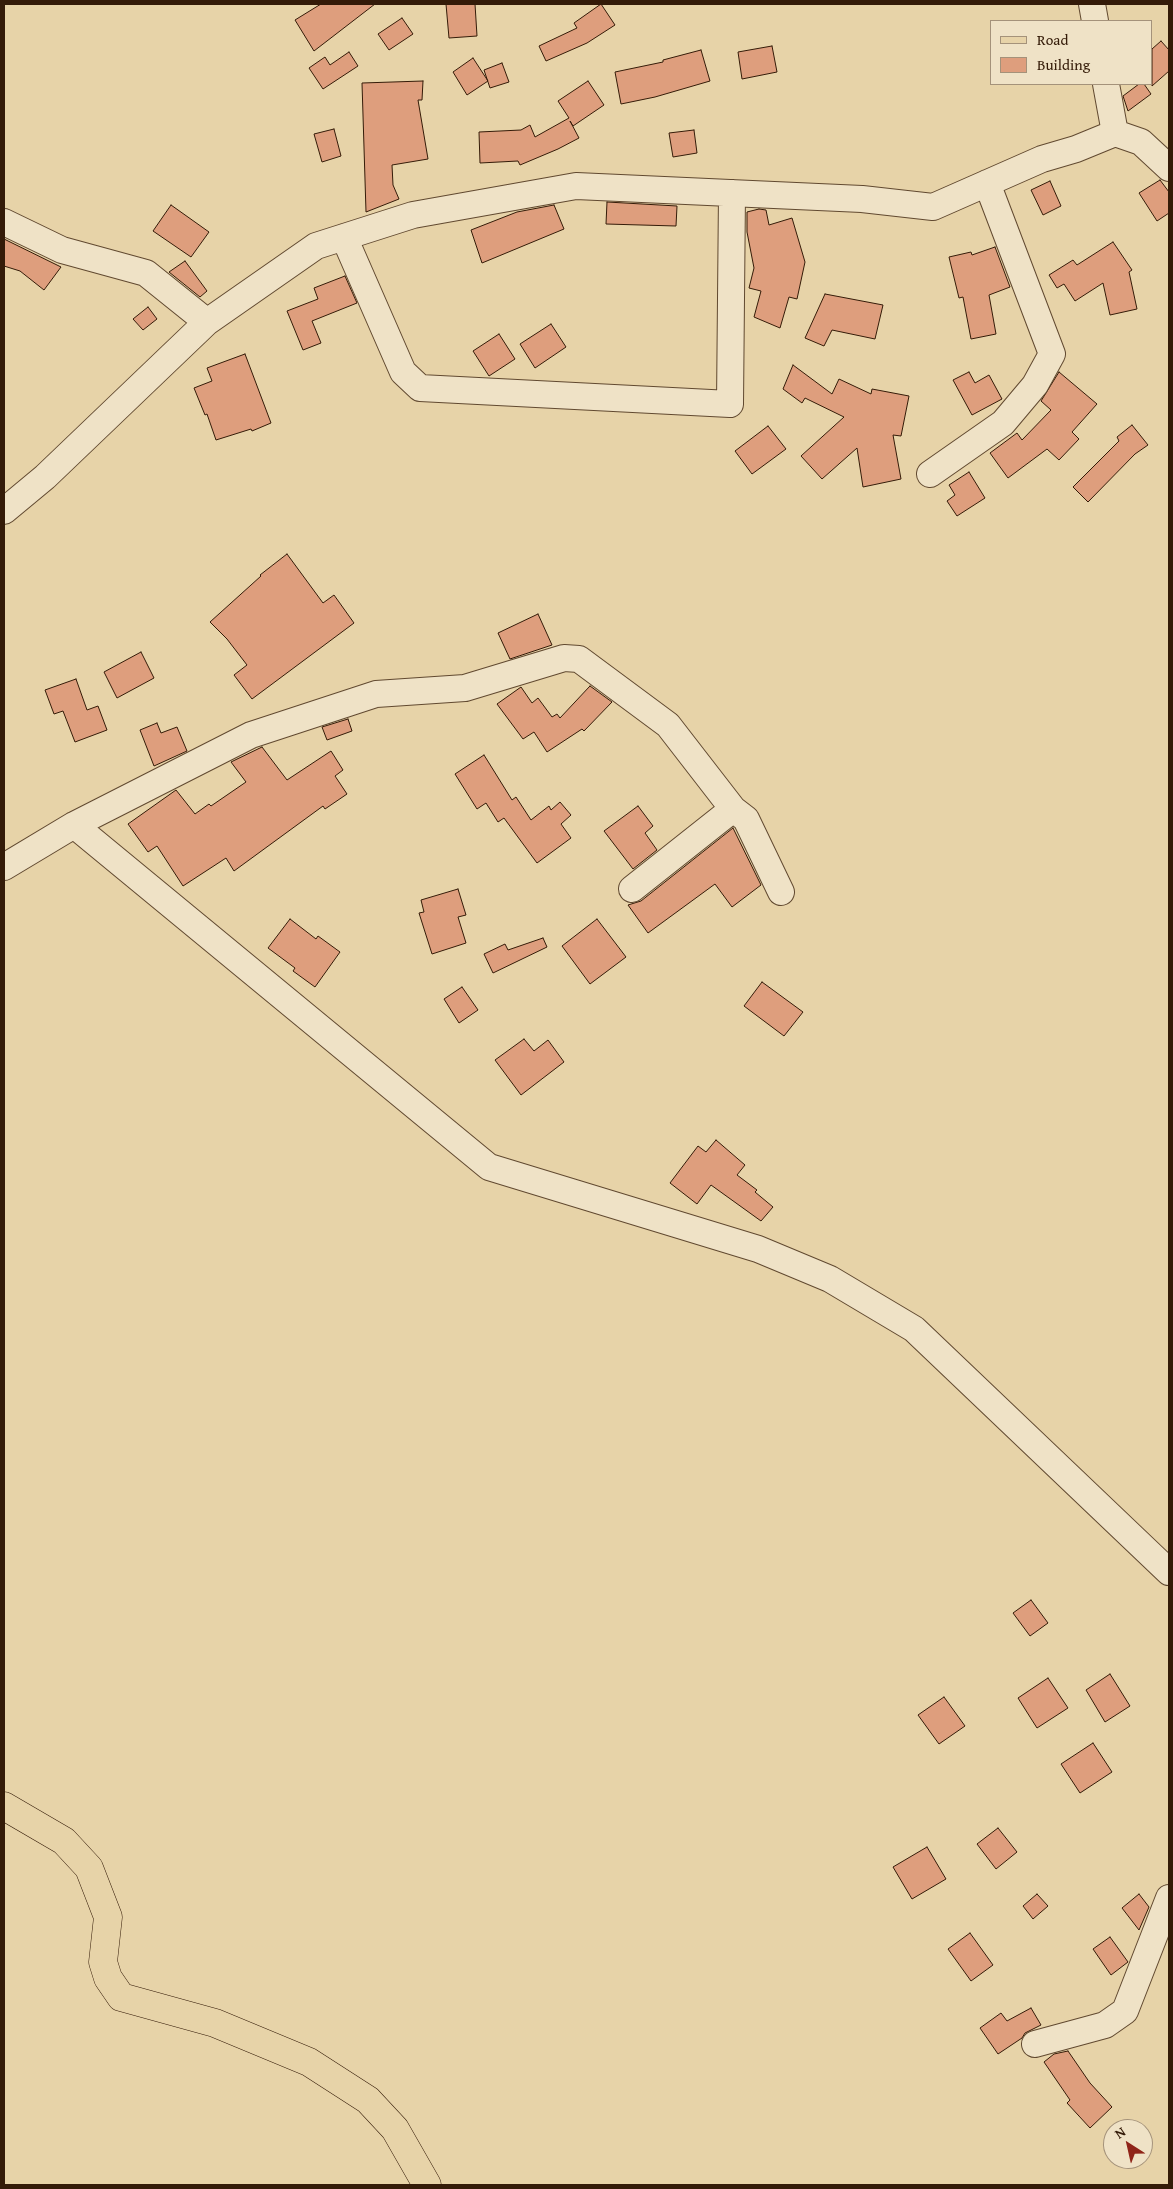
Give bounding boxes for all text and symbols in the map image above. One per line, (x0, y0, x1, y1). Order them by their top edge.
legend (990, 20, 1153, 85)
text: Road (1037, 29, 1068, 50)
text: Building (1037, 54, 1090, 75)
north arrow (1103, 2119, 1153, 2169)
text: N (1110, 2122, 1130, 2143)

